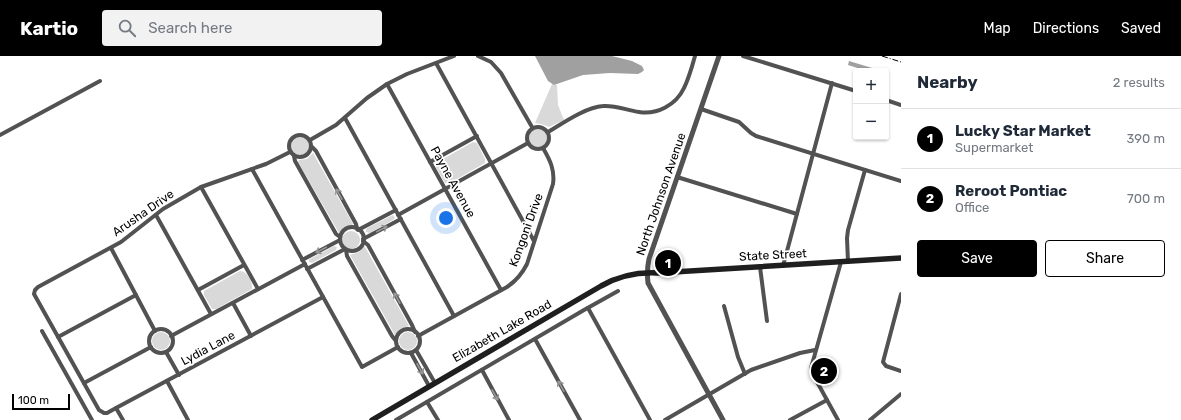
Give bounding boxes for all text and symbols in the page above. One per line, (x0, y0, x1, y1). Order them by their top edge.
search box (102, 10, 382, 46)
text: Kartio (20, 17, 78, 40)
icon: search (116, 17, 138, 39)
text: Search here (148, 19, 232, 37)
text: Map (984, 20, 1011, 37)
text: Directions (1033, 20, 1099, 37)
text: Saved (1121, 20, 1161, 37)
map controls (853, 68, 889, 140)
button: + (853, 68, 889, 104)
text: Nearby (917, 72, 978, 92)
text: 2 results (1113, 75, 1165, 90)
button: − (853, 104, 889, 140)
text: Lucky Star Market (955, 122, 1091, 140)
street label: North Johnson Avenue (633, 131, 689, 257)
text: 1 (927, 131, 933, 146)
text: 390 m (1126, 131, 1165, 146)
text: Supermarket (955, 140, 1033, 155)
street label: Payne Avenue (428, 144, 478, 220)
text: Reroot Pontiac (955, 182, 1067, 200)
street label: Arusha Drive (110, 187, 177, 239)
one-way arrow (335, 188, 343, 200)
street label: Kongoni Drive (506, 191, 546, 269)
text: 2 (926, 191, 934, 206)
text: 700 m (1127, 191, 1165, 206)
text: Office (955, 200, 989, 215)
your location (436, 208, 456, 228)
one-way arrow (376, 225, 388, 232)
button: Save (917, 240, 1037, 277)
button: Share (1045, 240, 1165, 277)
one-way arrow (315, 246, 327, 254)
street label: State Street (739, 246, 808, 264)
pin: 1 (655, 248, 681, 278)
one-way arrow (393, 292, 400, 304)
street label: Elizabeth Lake Road (450, 297, 554, 365)
street label: Lydia Lane (179, 328, 238, 368)
pin: 2 (811, 356, 837, 386)
one-way arrow (417, 363, 425, 375)
one-way arrow (557, 380, 564, 392)
one-way arrow (492, 389, 500, 401)
scale bar (12, 392, 70, 411)
text: 100 m (18, 394, 49, 407)

